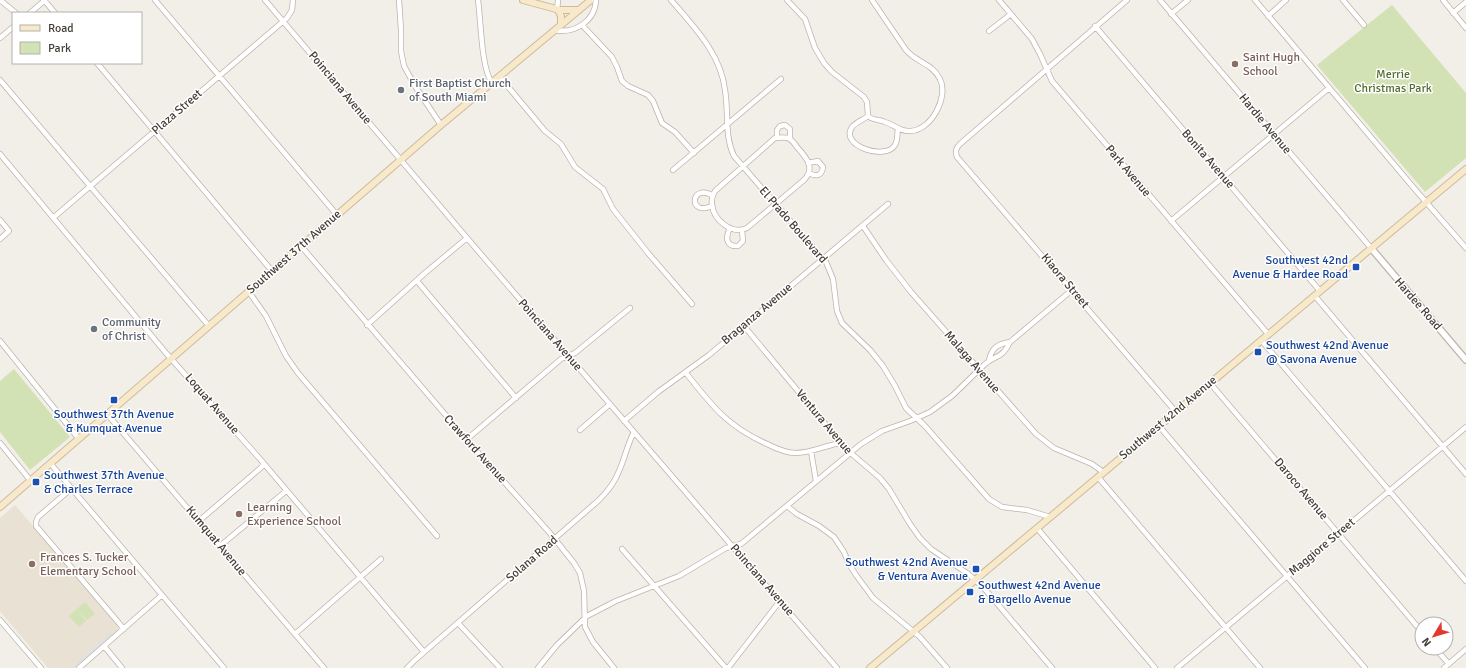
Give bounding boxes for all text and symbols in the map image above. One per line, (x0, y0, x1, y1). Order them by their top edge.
legend (12, 12, 142, 64)
text: Road (48, 21, 74, 36)
text: Park (48, 41, 71, 56)
street label: Poinciana Avenue (305, 49, 375, 127)
place label: Saint Hugh School (1243, 50, 1300, 79)
marker: Saint Hugh School (1230, 59, 1240, 69)
park label: Merrie Christmas Park (1354, 67, 1432, 96)
place label: First Baptist Church of South Miami (409, 76, 511, 105)
marker: First Baptist Church of South Miami (396, 85, 406, 95)
street label: Plaza Street (149, 86, 205, 138)
street label: Hardie Avenue (1235, 91, 1295, 157)
street label: Bonita Avenue (1178, 126, 1238, 192)
street label: Park Avenue (1102, 142, 1154, 200)
street label: El Prado Boulevard (756, 184, 830, 266)
street label: Southwest 37th Avenue (244, 207, 344, 297)
street label: Kiaora Street (1038, 251, 1092, 311)
place label: Southwest 42nd Avenue & Hardee Road (1233, 253, 1348, 282)
marker: Southwest 42nd Avenue & Hardee Road (1351, 262, 1361, 272)
street label: Hardee Road (1391, 274, 1445, 334)
street label: Braganza Avenue (718, 280, 796, 348)
street label: Poinciana Avenue (515, 296, 585, 374)
place label: Community of Christ (102, 315, 161, 344)
marker: Community of Christ (89, 324, 99, 334)
street label: Malaga Avenue (941, 328, 1003, 396)
place label: Southwest 42nd Avenue @ Savona Avenue (1266, 338, 1389, 367)
marker: Southwest 42nd Avenue @ Savona Avenue (1253, 347, 1263, 357)
street label: Loquat Avenue (182, 371, 242, 437)
street label: Southwest 42nd Avenue (1116, 373, 1220, 463)
street label: Ventura Avenue (792, 386, 856, 458)
marker: Southwest 37th Avenue & Kumquat Avenue (109, 395, 119, 405)
place label: Southwest 37th Avenue & Kumquat Avenue (54, 407, 174, 436)
street label: Crawford Avenue (440, 412, 510, 486)
street label: Daroco Avenue (1271, 455, 1331, 523)
place label: Southwest 37th Avenue & Charles Terrace (44, 468, 165, 497)
marker: Southwest 37th Avenue & Charles Terrace (31, 477, 41, 487)
place label: Learning Experience School (247, 500, 342, 529)
street label: Kumquat Avenue (183, 503, 249, 579)
marker: Learning Experience School (234, 509, 244, 519)
street label: Maggiore Street (1286, 515, 1358, 579)
street label: Solana Road (503, 533, 561, 585)
street label: Poinciana Avenue (727, 541, 797, 619)
place label: Frances S. Tucker Elementary School (40, 550, 137, 579)
place label: Southwest 42nd Avenue & Ventura Avenue (845, 555, 968, 584)
marker: Frances S. Tucker Elementary School (27, 559, 37, 569)
marker: Southwest 42nd Avenue & Ventura Avenue (971, 564, 981, 574)
place label: Southwest 42nd Avenue & Bargello Avenue (978, 578, 1101, 607)
marker: Southwest 42nd Avenue & Bargello Avenue (965, 587, 975, 597)
north arrow (1414, 616, 1454, 656)
text: N (1419, 635, 1434, 649)

